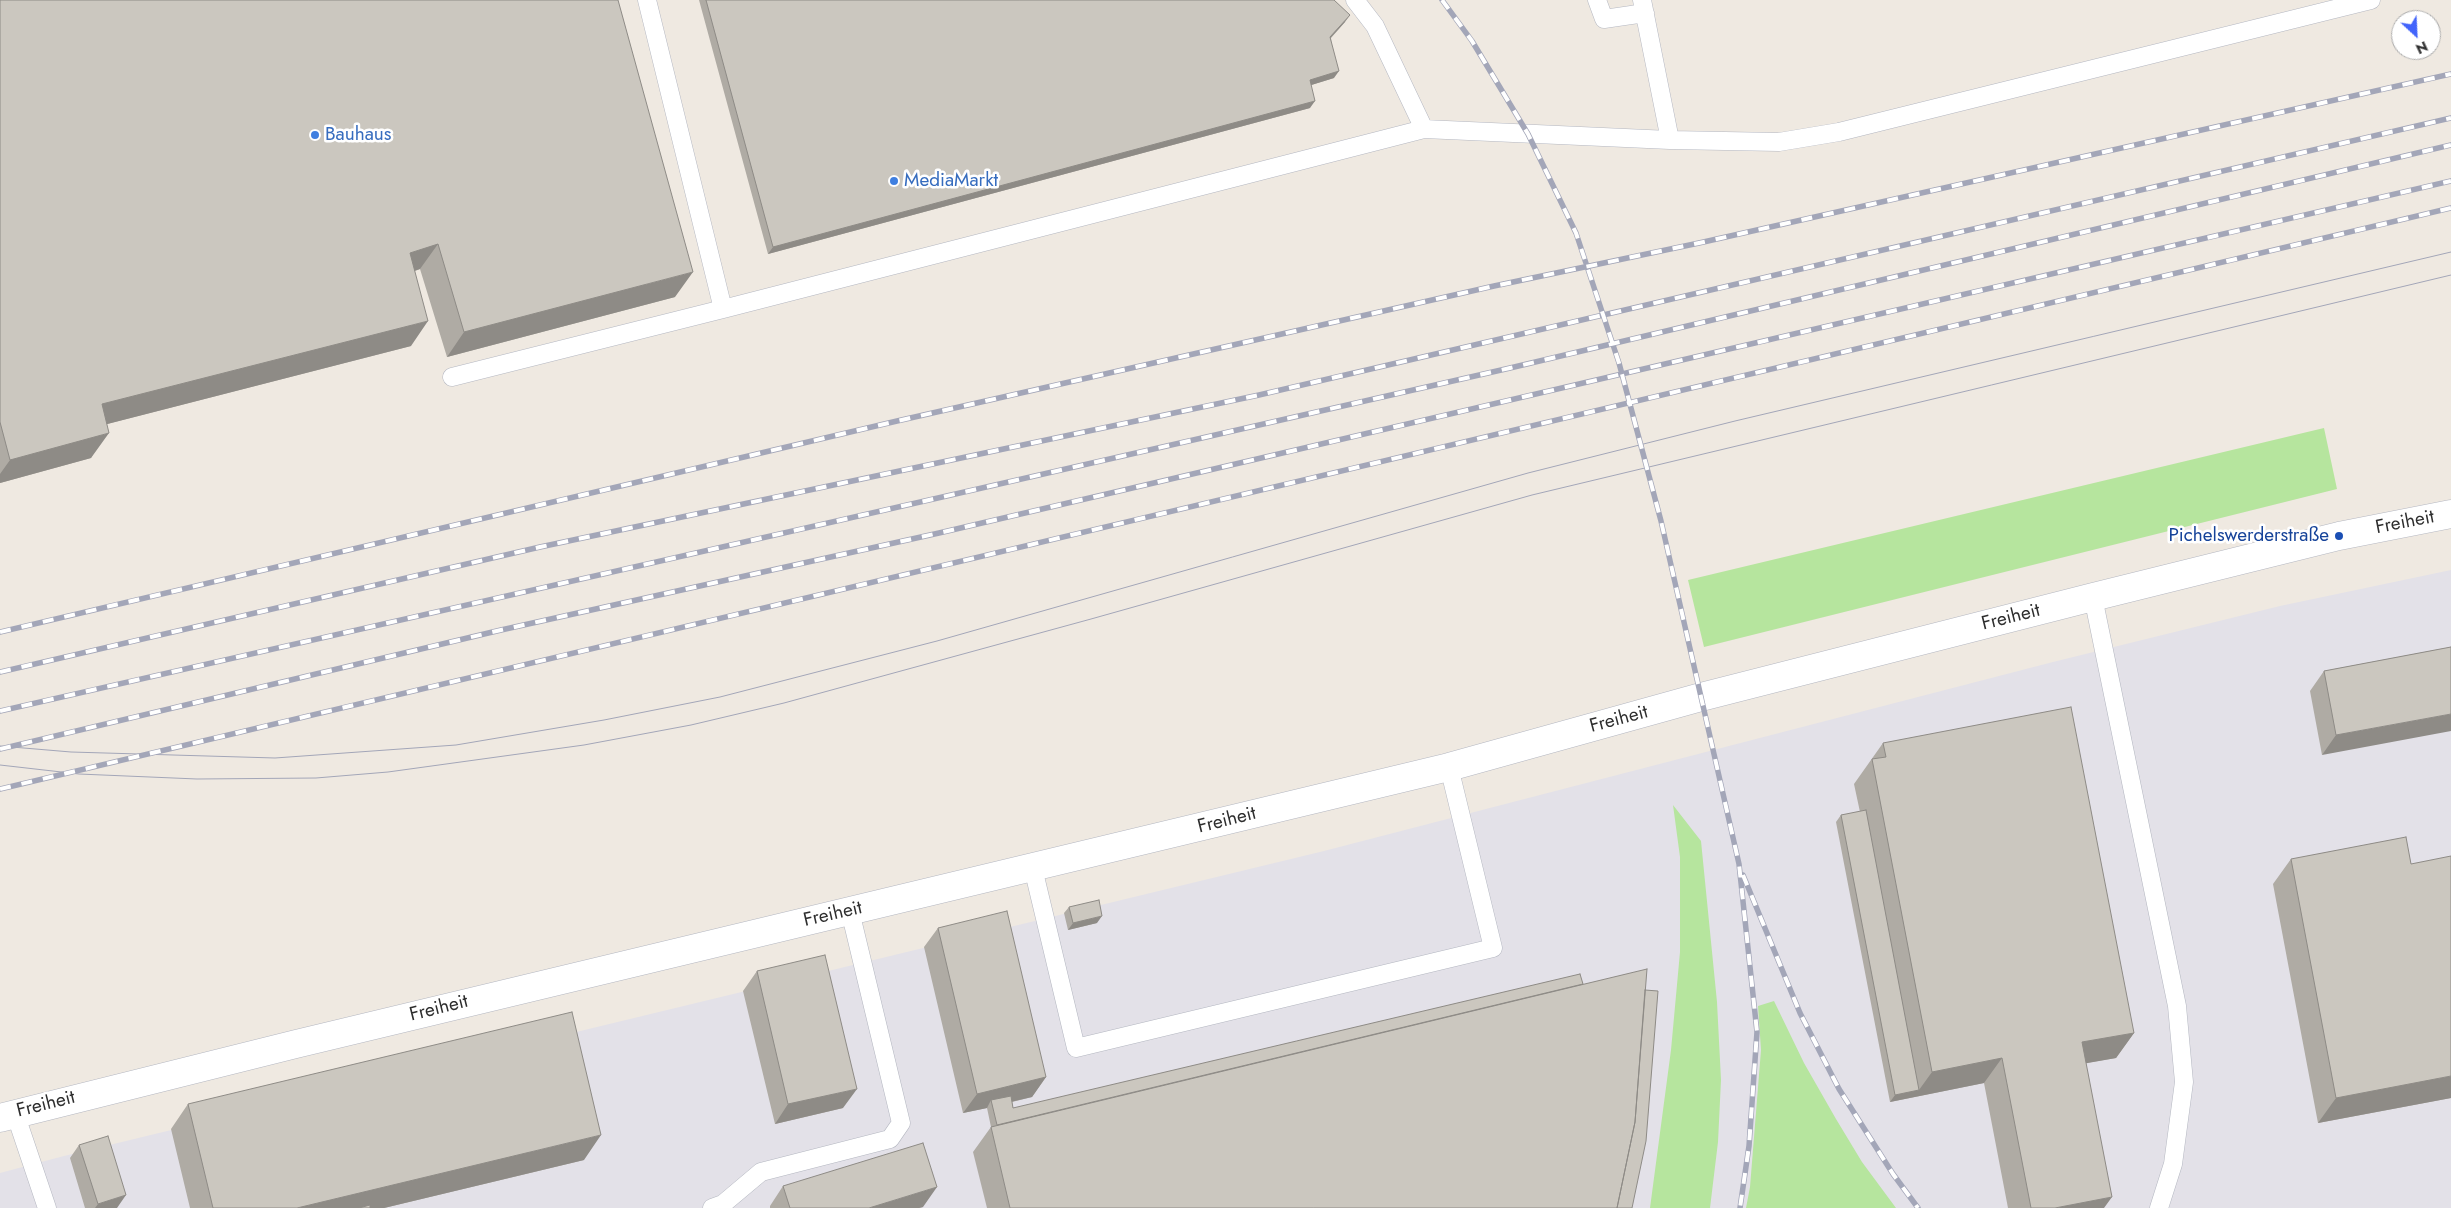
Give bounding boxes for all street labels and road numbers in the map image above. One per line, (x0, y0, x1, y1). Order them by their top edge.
street label: Freiheit (2374, 506, 2436, 540)
street label: Freiheit (1979, 600, 2043, 636)
street label: Freiheit (1587, 701, 1651, 739)
street label: Freiheit (1195, 803, 1259, 839)
street label: Freiheit (802, 897, 864, 933)
street label: Freiheit (407, 991, 471, 1027)
street label: Freiheit (14, 1087, 78, 1123)

